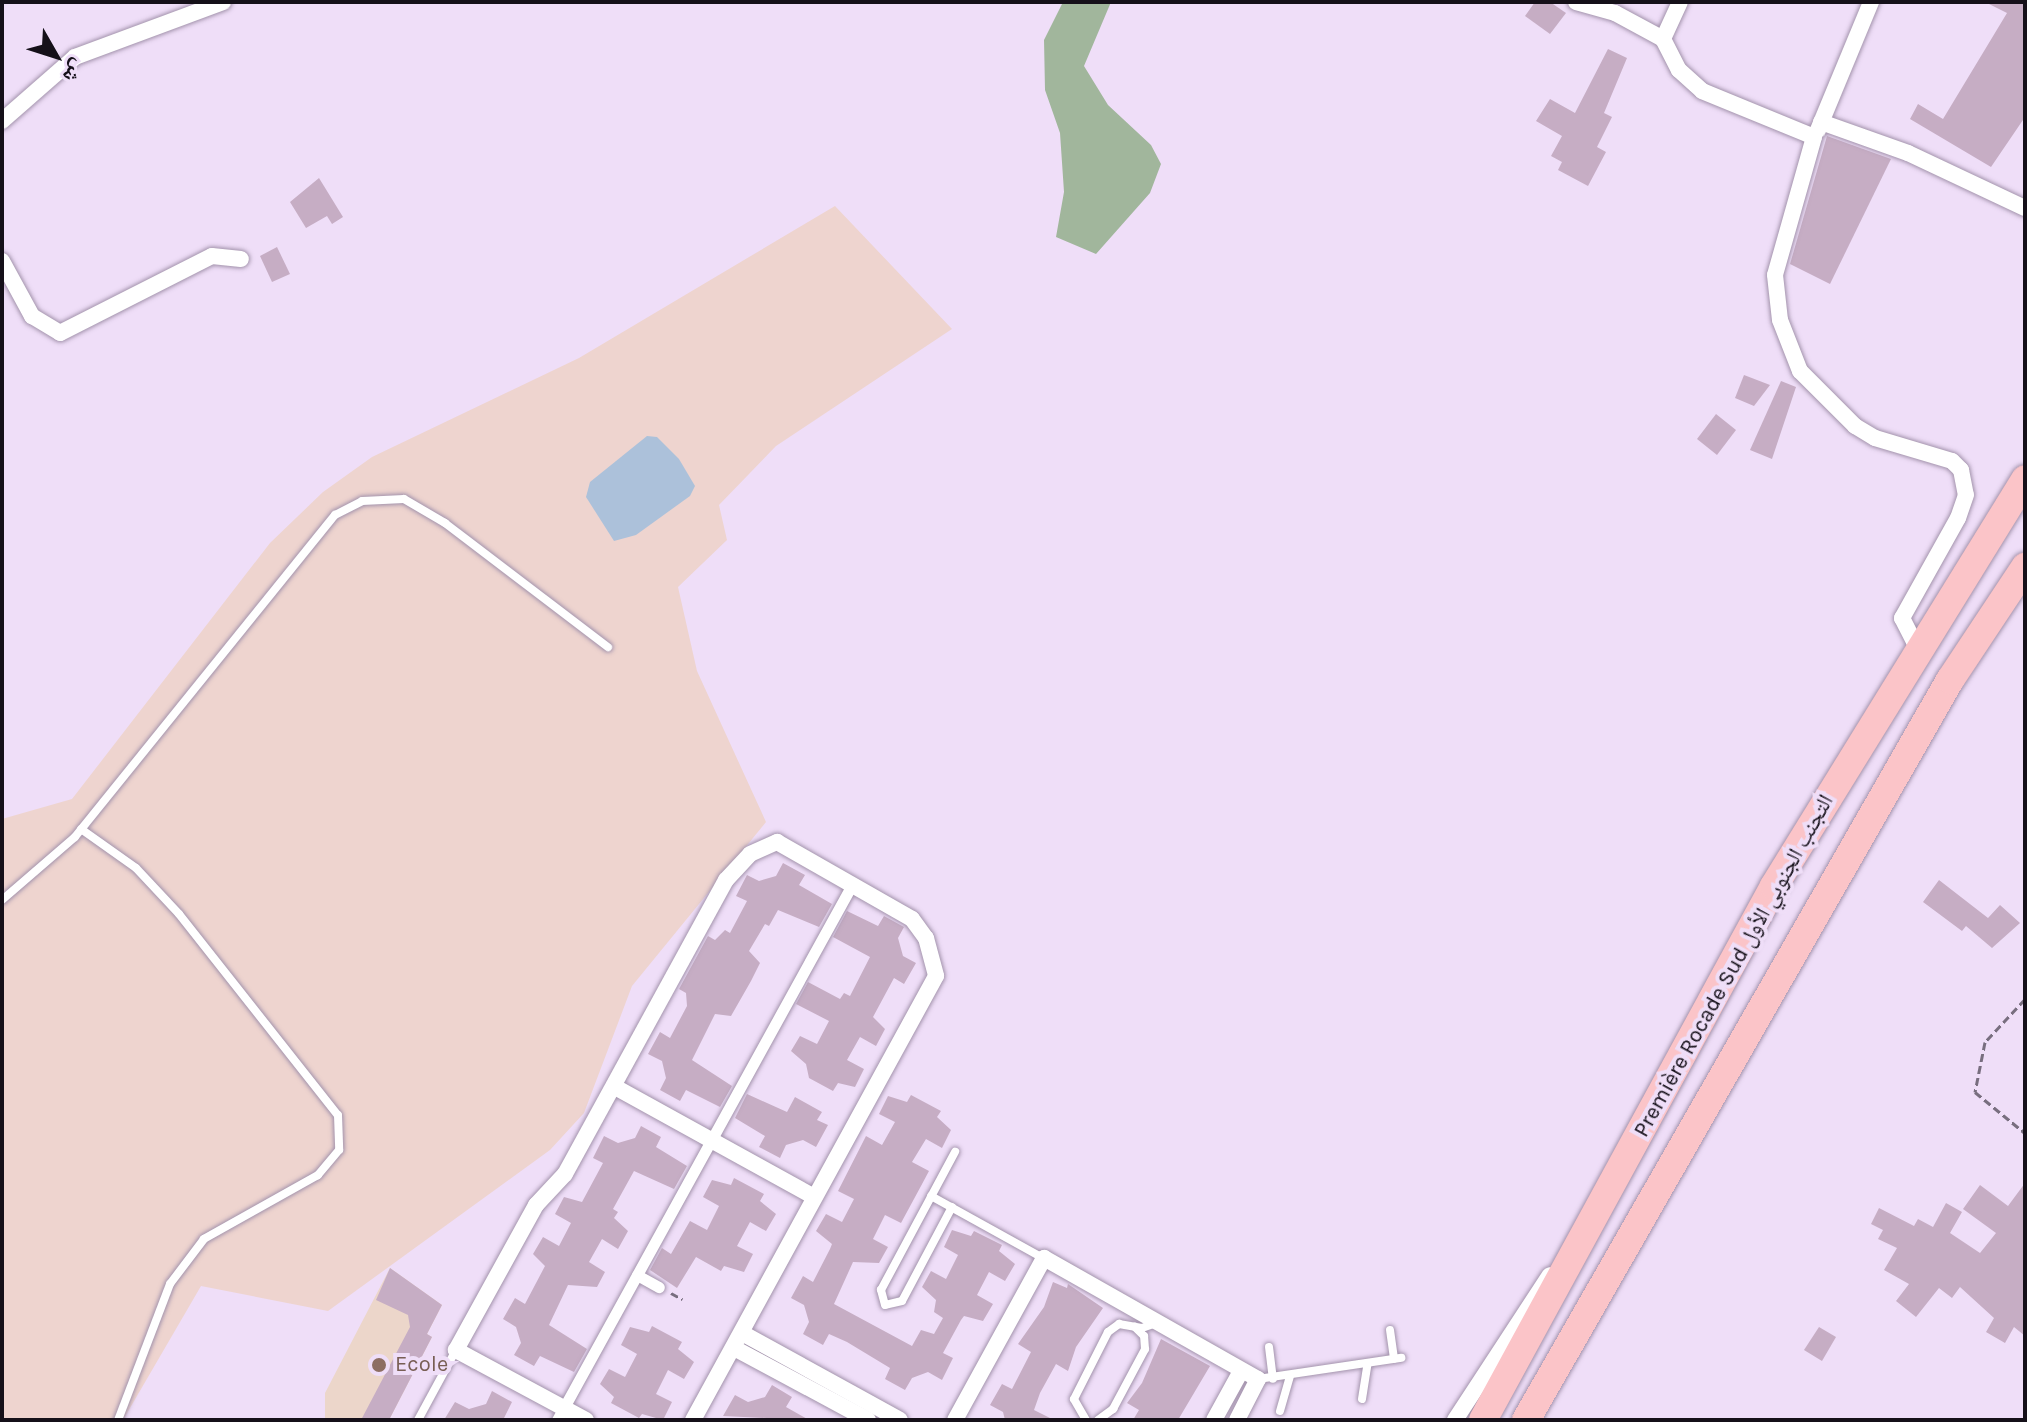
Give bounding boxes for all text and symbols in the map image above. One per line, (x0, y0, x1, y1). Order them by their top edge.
north arrow (16, 16, 96, 96)
text: ش (57, 54, 92, 88)
street label: Première Rocade Sud التجنب الجنوبي الأول (1629, 790, 1839, 1142)
place label: Ecole (395, 1352, 448, 1378)
marker: Ecole (370, 1356, 388, 1374)

